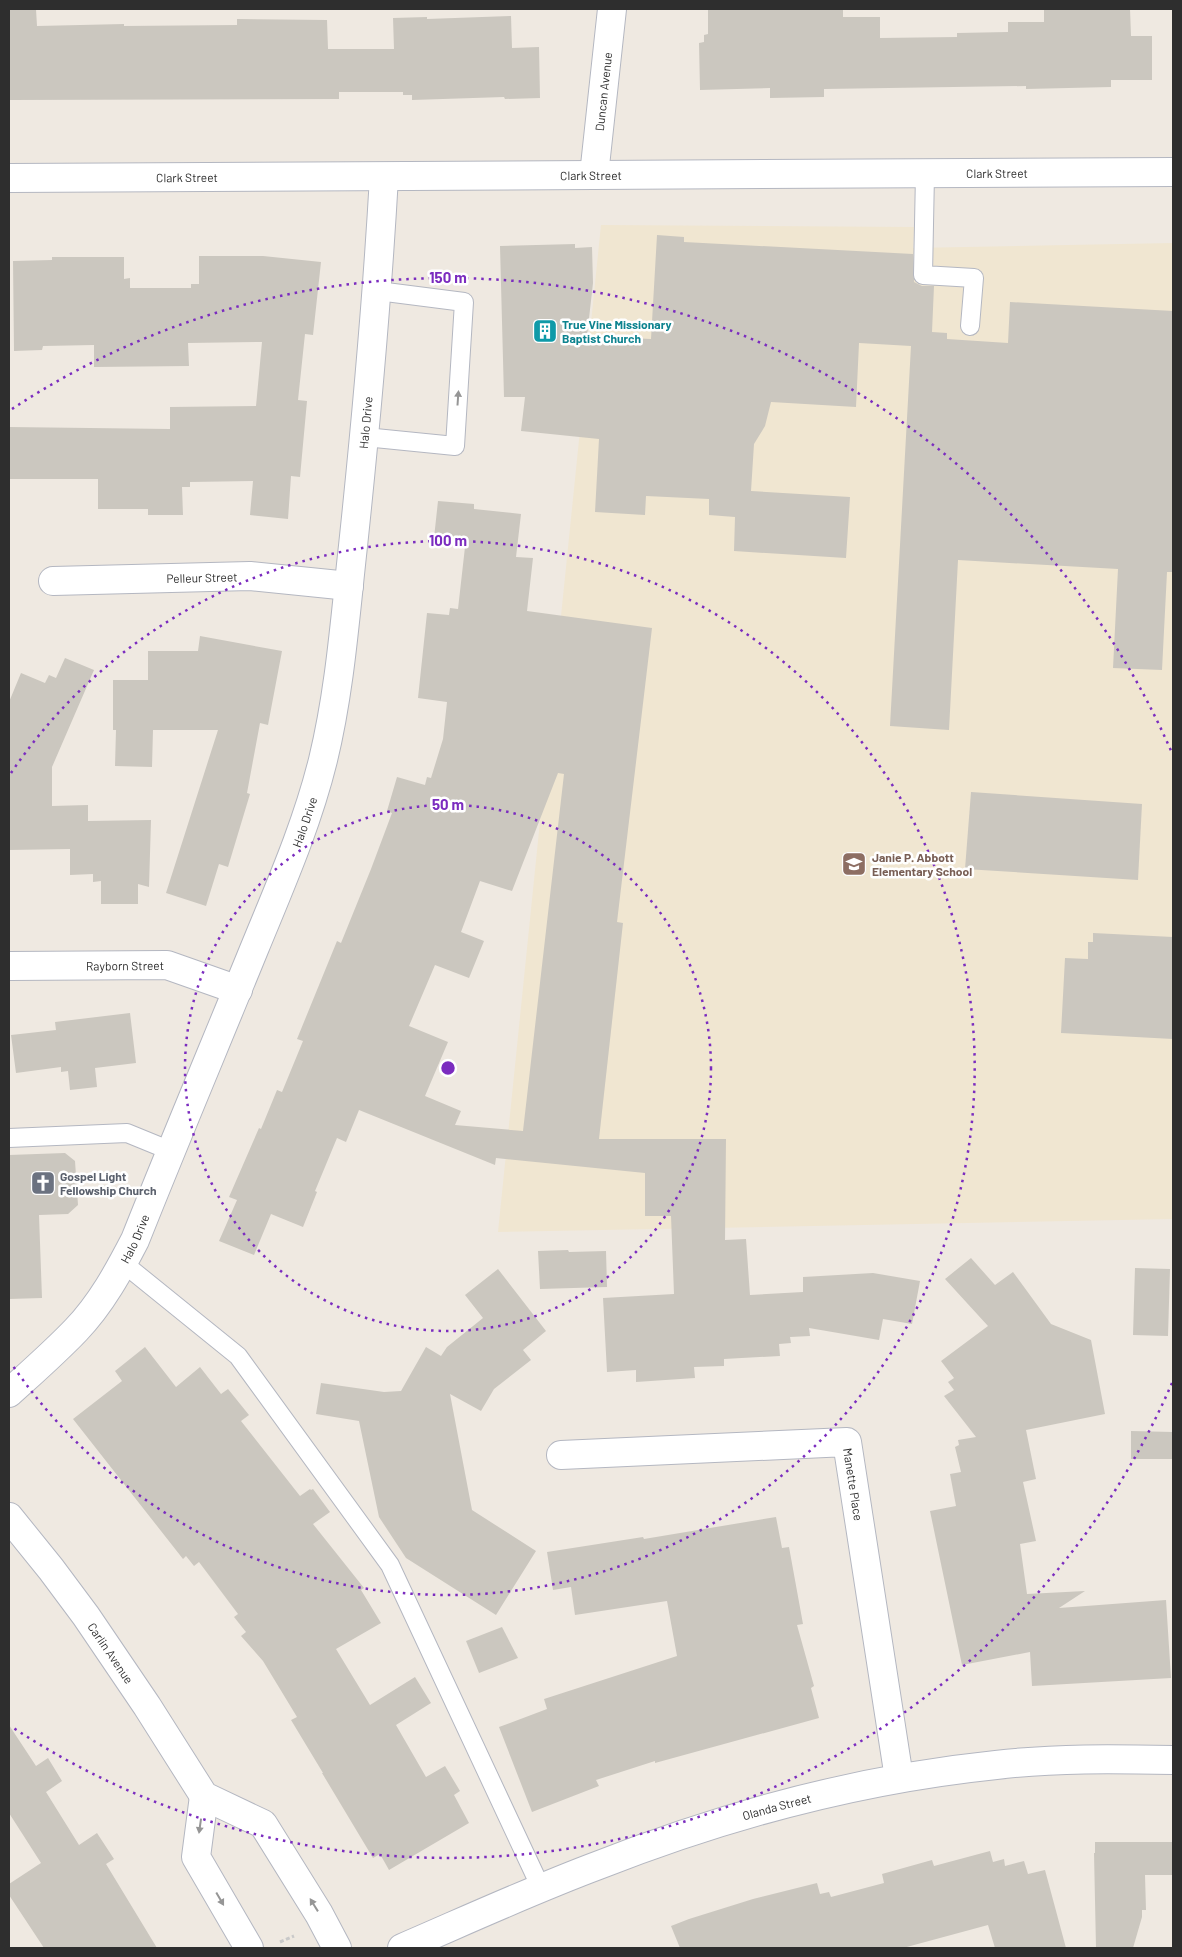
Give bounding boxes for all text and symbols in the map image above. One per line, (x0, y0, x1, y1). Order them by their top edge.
street label: Duncan Avenue (592, 51, 614, 132)
street label: Clark Street (966, 166, 1028, 180)
street label: Clark Street (560, 168, 622, 182)
street label: Clark Street (156, 170, 218, 184)
text: 150 m (429, 268, 467, 286)
place label: True Vine Missionary Baptist Church (562, 317, 671, 345)
building icon: True Vine Missionary Baptist Church (532, 318, 558, 344)
one-way arrow (454, 389, 462, 405)
street label: Halo Drive (356, 396, 375, 449)
text: 100 m (429, 531, 467, 549)
street label: Pelleur Street (166, 569, 238, 585)
street label: Halo Drive (289, 795, 319, 849)
text: 50 m (432, 795, 464, 813)
place label: Janie P. Abbott Elementary School (872, 850, 972, 878)
school or university icon: Janie P. Abbott Elementary School (841, 851, 867, 877)
street label: Rayborn Street (86, 958, 164, 973)
centre of rings (439, 1059, 457, 1077)
place label: Gospel Light Fellowship Church (60, 1169, 156, 1197)
church icon: Gospel Light Fellowship Church (30, 1170, 56, 1196)
street label: Halo Drive (117, 1212, 152, 1266)
street label: Manette Place (841, 1447, 866, 1522)
street label: Carlin Avenue (85, 1620, 137, 1686)
street label: Olanda Street (741, 1791, 813, 1822)
one-way arrow (196, 1819, 204, 1835)
one-way arrow (216, 1891, 224, 1906)
one-way arrow (309, 1899, 319, 1912)

